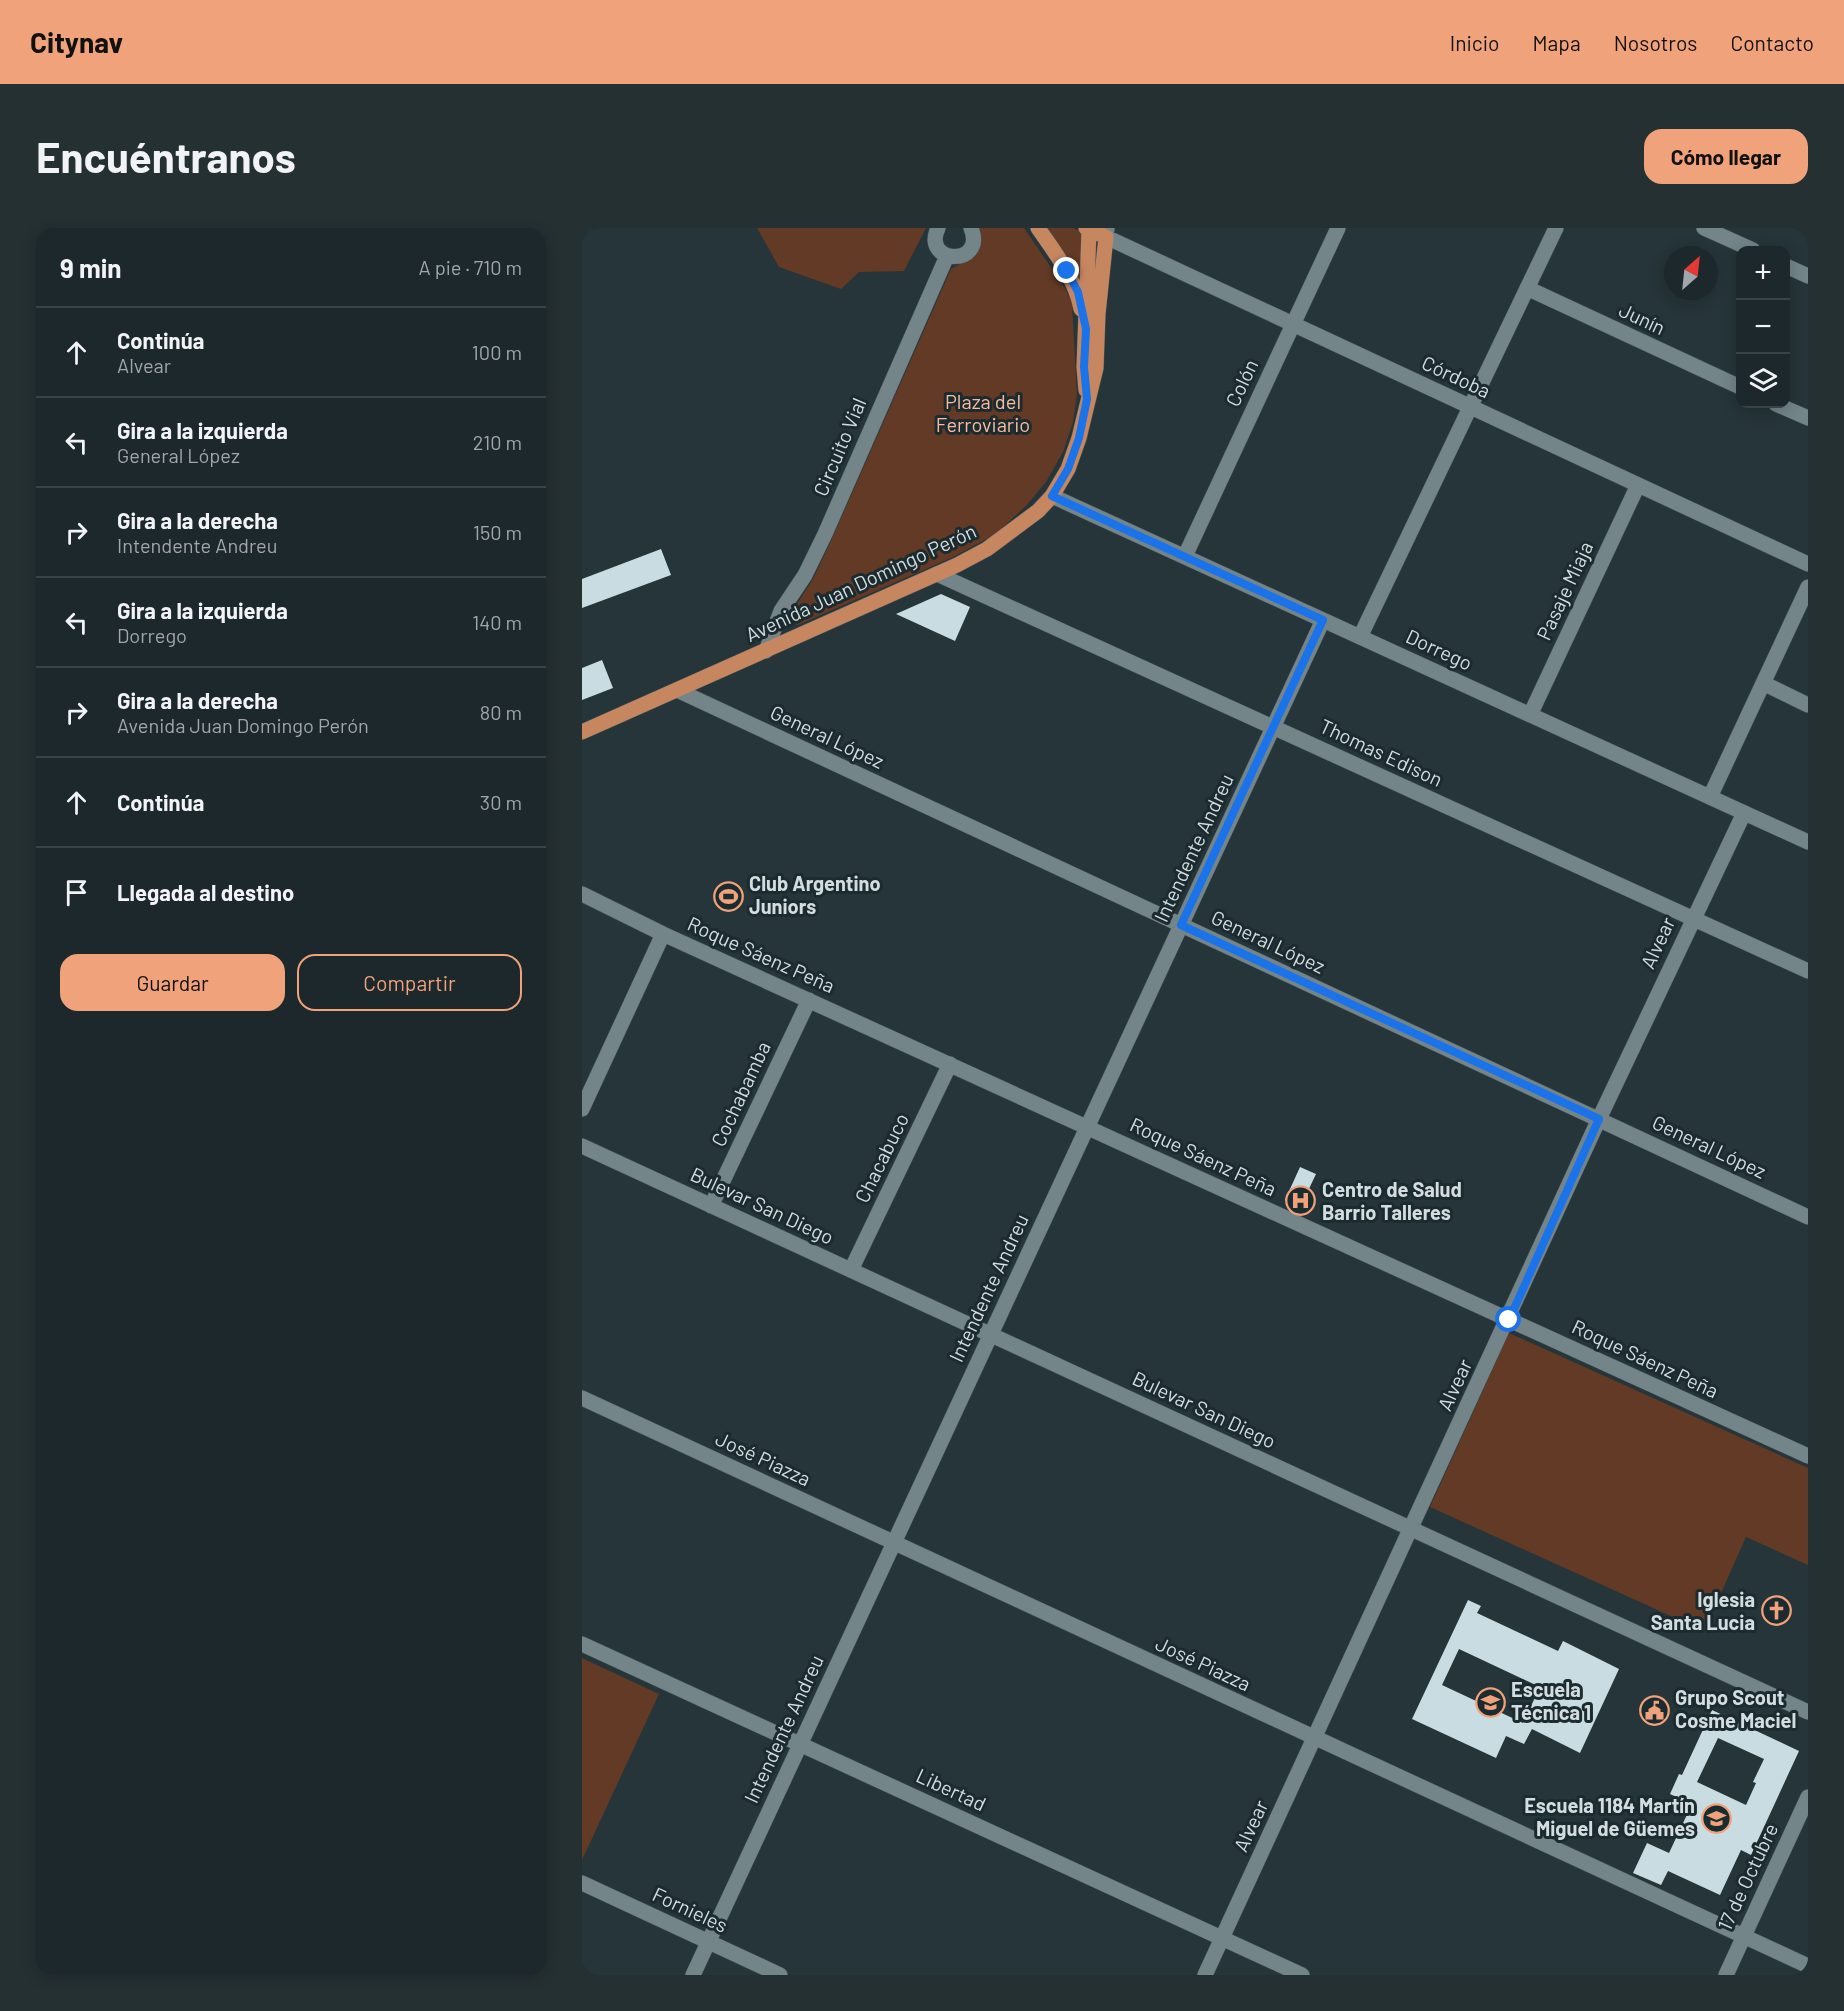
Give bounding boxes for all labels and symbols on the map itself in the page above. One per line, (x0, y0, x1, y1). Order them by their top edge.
north arrow (1664, 246, 1718, 300)
route end (1053, 257, 1079, 283)
street label: Junín (1616, 297, 1669, 339)
street label: Córdoba (1418, 350, 1495, 402)
street label: Colón (1220, 355, 1262, 410)
park label: Plaza del Ferroviario (936, 389, 1030, 436)
street label: Circuito Vial (808, 394, 870, 499)
street label: Avenida Juan Domingo Perón (741, 518, 980, 646)
street label: Pasaje Miaja (1531, 537, 1597, 644)
street label: Dorrego (1403, 623, 1476, 675)
street label: General López (767, 699, 888, 773)
street label: Thomas Edison (1316, 713, 1447, 791)
street label: Intendente Andreu (1148, 770, 1238, 925)
place label: Club Argentino Juniors (749, 871, 881, 918)
sports icon: Club Argentino Juniors (712, 880, 744, 912)
street label: General López (1208, 904, 1329, 978)
street label: Roque Sáenz Peña (684, 911, 839, 997)
street label: Alvear (1635, 913, 1679, 972)
street label: Cochabamba (705, 1037, 775, 1150)
street label: Chacabuco (849, 1109, 913, 1206)
street label: General López (1649, 1109, 1770, 1183)
street label: Roque Sáenz Peña (1126, 1112, 1280, 1201)
street label: Bulevar San Diego (687, 1161, 838, 1249)
place label: Centro de Salud Barrio Talleres (1322, 1177, 1462, 1224)
hospital icon: Centro de Salud Barrio Talleres (1285, 1185, 1317, 1217)
street label: Intendente Andreu (943, 1210, 1033, 1365)
route start (1495, 1306, 1521, 1332)
street label: Roque Sáenz Peña (1568, 1314, 1722, 1403)
street label: Alvear (1432, 1355, 1476, 1414)
street label: Bulevar San Diego (1129, 1365, 1280, 1453)
street label: José Piazza (712, 1426, 815, 1491)
place label: Iglesia Santa Lucia (1651, 1587, 1755, 1634)
church icon: Iglesia Santa Lucia (1760, 1595, 1792, 1627)
street label: José Piazza (1152, 1631, 1255, 1696)
street label: Intendente Andreu (738, 1651, 828, 1806)
place label: Escuela Técnica 1 (1511, 1677, 1591, 1724)
place label: Grupo Scout Cosme Maciel (1675, 1685, 1796, 1732)
school or university icon: Escuela Técnica 1 (1474, 1686, 1506, 1718)
public building icon: Grupo Scout Cosme Maciel (1638, 1694, 1670, 1726)
street label: Libertad (913, 1763, 990, 1816)
place label: Escuela 1184 Martín Miguel de Güemes (1524, 1793, 1695, 1840)
street label: Alvear (1228, 1796, 1272, 1855)
school or university icon: Escuela 1184 Martín Miguel de Güemes (1700, 1802, 1732, 1834)
street label: 17 de Octubre (1712, 1819, 1782, 1934)
street label: Fornieles (649, 1881, 732, 1937)

